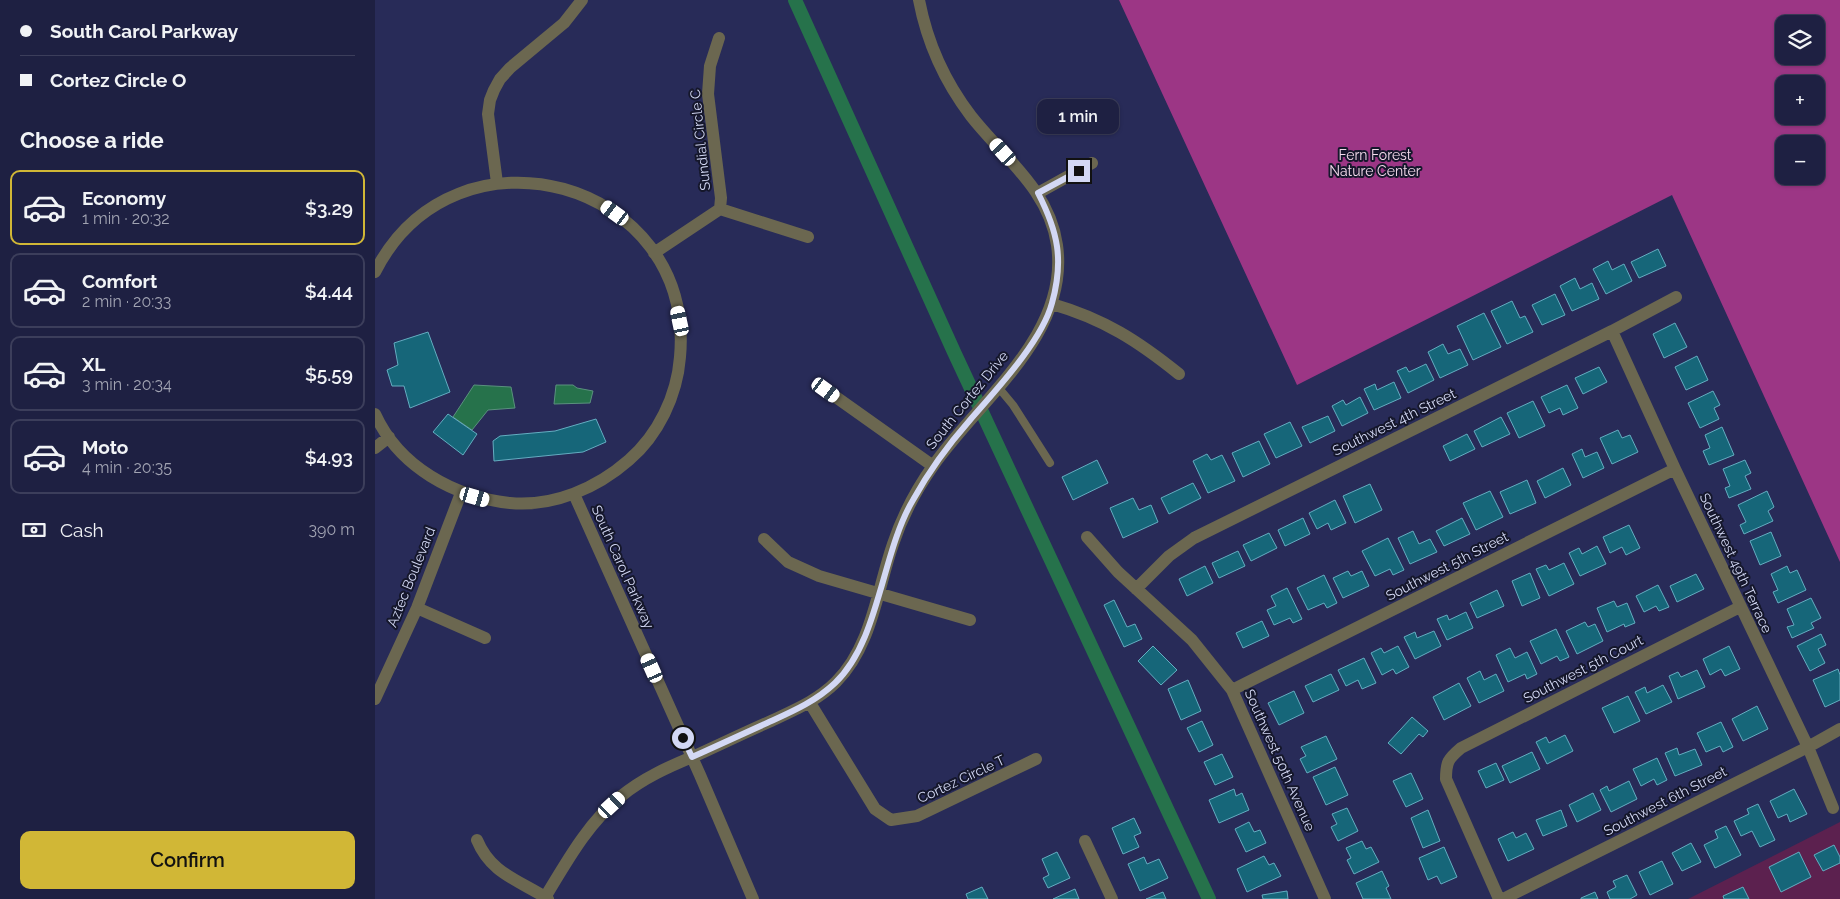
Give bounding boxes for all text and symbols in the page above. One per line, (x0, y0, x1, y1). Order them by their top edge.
map controls (1775, 15, 1825, 185)
button: layers (1775, 15, 1825, 65)
text: South Carol Parkway (50, 20, 238, 42)
text: Cortez Circle O (50, 69, 186, 91)
button: + (1775, 75, 1825, 125)
street label: Sundial Circle C (687, 88, 713, 191)
callout: 1 min (1038, 99, 1120, 134)
text: 1 min (1058, 107, 1098, 126)
text: Choose a ride (20, 127, 164, 153)
button: − (1775, 135, 1825, 185)
car (987, 136, 1018, 168)
park label: Fern Forest Nature Center (1329, 147, 1421, 179)
route end (1068, 160, 1090, 182)
icon: car (22, 185, 67, 230)
text: Economy (82, 187, 166, 209)
text: $3.29 (305, 197, 353, 219)
car (598, 198, 631, 228)
text: 1 min · 20:32 (82, 209, 170, 228)
icon: car (22, 268, 67, 313)
text: Comfort (82, 270, 157, 292)
text: $4.44 (305, 280, 353, 302)
text: 2 min · 20:33 (82, 292, 171, 311)
car (669, 305, 690, 337)
street label: South Cortez Drive (923, 348, 1011, 452)
icon: car (22, 351, 67, 396)
text: XL (82, 353, 105, 375)
text: $5.59 (305, 363, 353, 385)
text: 3 min · 20:34 (82, 375, 172, 394)
car (809, 375, 842, 405)
street label: Southwest 4th Street (1330, 385, 1458, 459)
icon: car (22, 434, 67, 479)
text: Moto (82, 436, 128, 458)
text: $4.93 (305, 446, 353, 468)
text: 4 min · 20:35 (82, 458, 172, 477)
car (458, 486, 491, 508)
street label: Southwest 49th Terrace (1697, 491, 1775, 635)
street label: South Carol Parkway (589, 503, 658, 632)
icon: cash (20, 516, 48, 544)
text: Cash (60, 519, 104, 541)
text: 390 m (309, 520, 355, 539)
street label: Aztec Boulevard (384, 525, 438, 629)
street label: Southwest 5th Street (1383, 528, 1511, 604)
street label: Southwest 5th Court (1521, 632, 1646, 706)
car (639, 651, 664, 685)
street label: Southwest 50th Avenue (1241, 687, 1319, 833)
route start (672, 727, 694, 749)
street label: Cortez Circle T (915, 752, 1008, 806)
street label: Southwest 6th Street (1601, 763, 1729, 839)
car (595, 789, 628, 821)
button: Confirm (20, 831, 355, 889)

